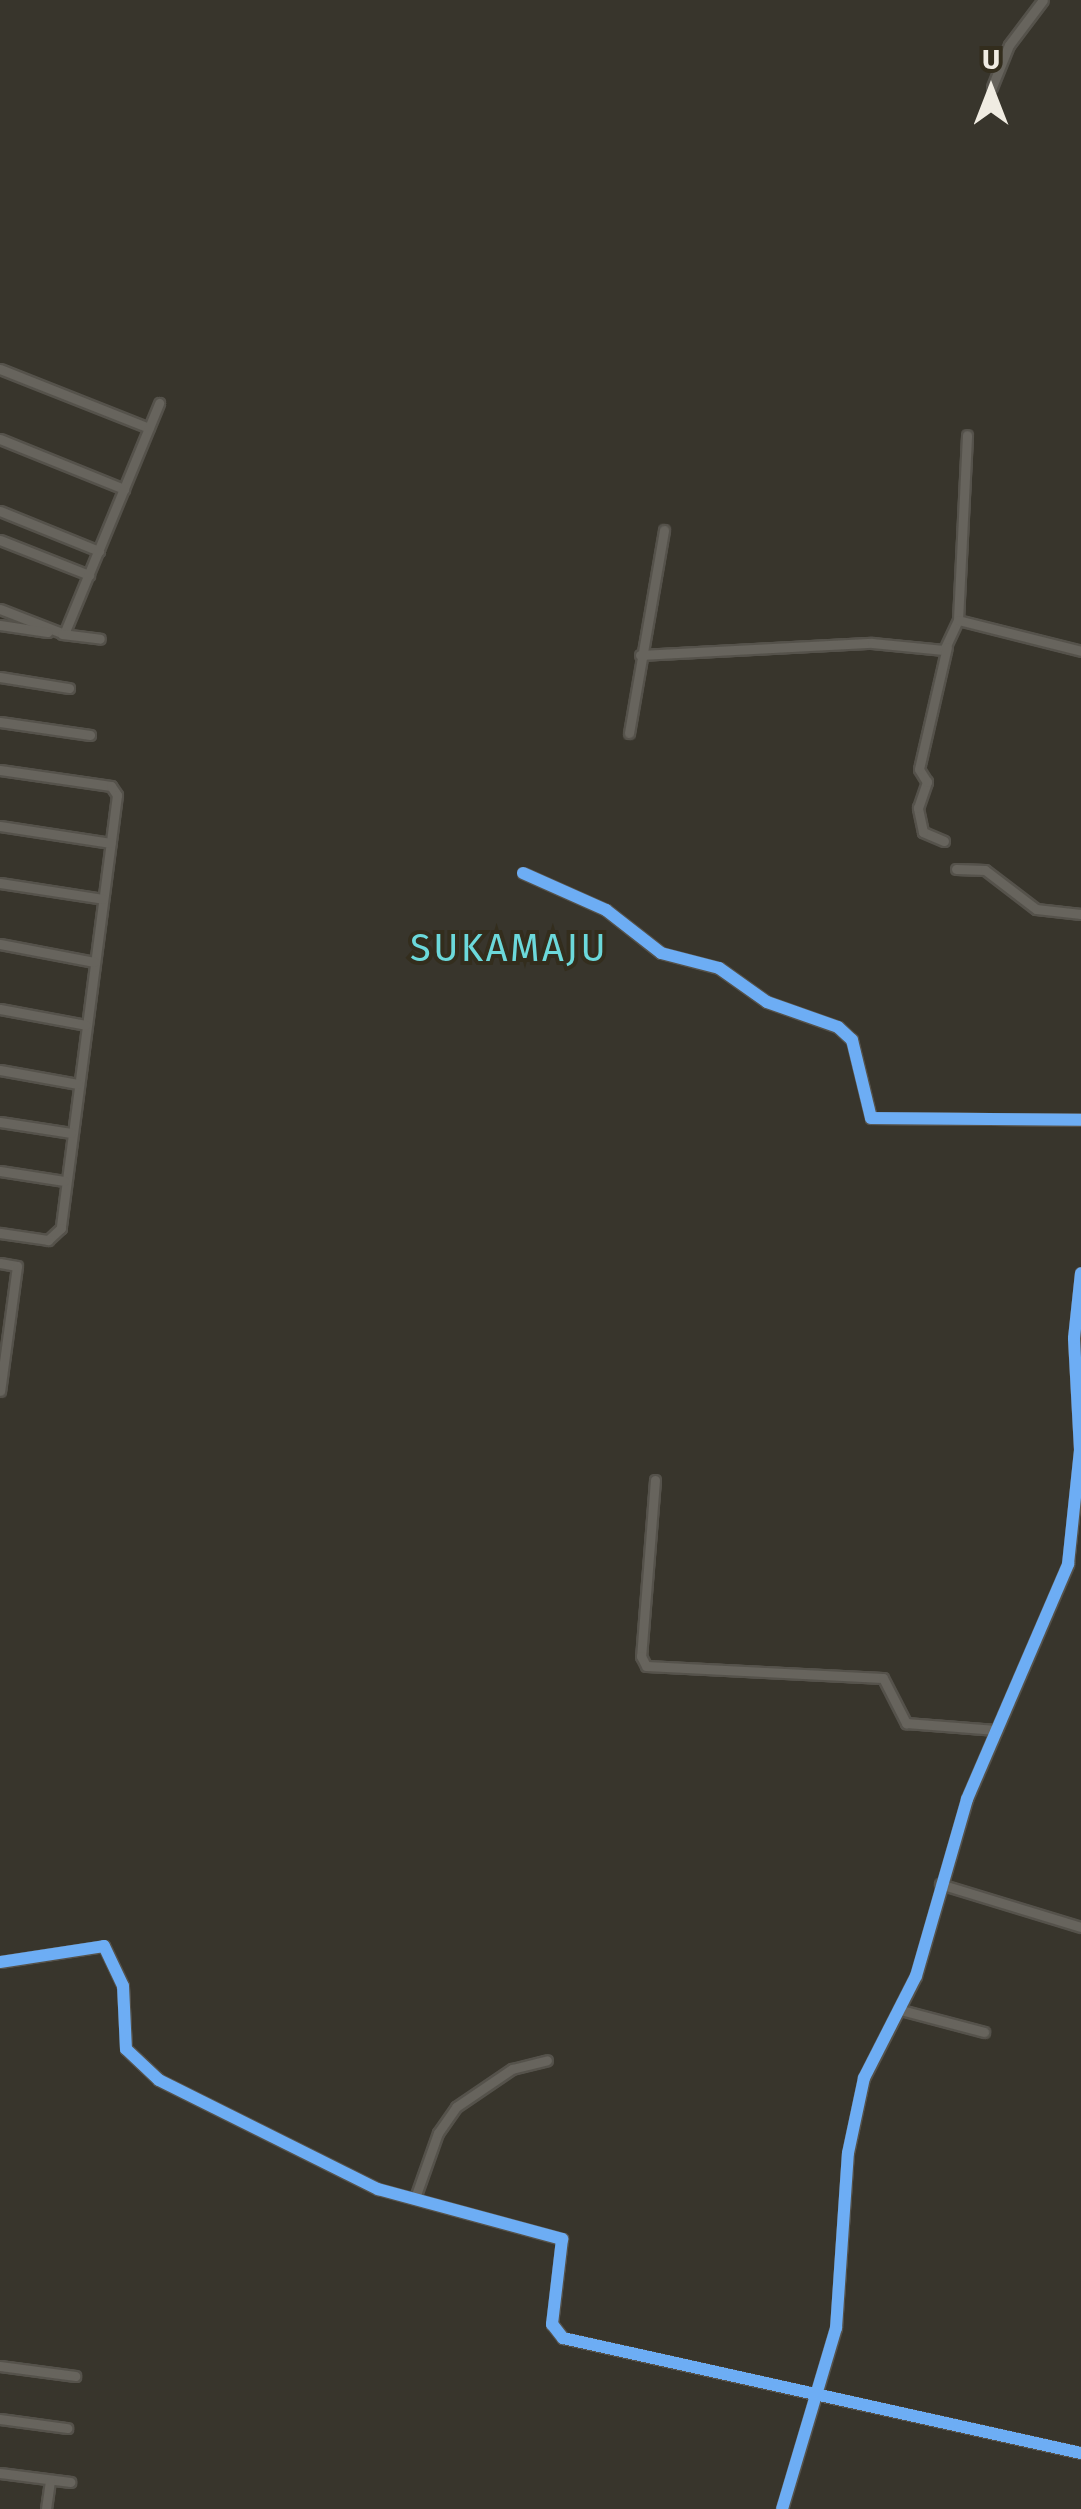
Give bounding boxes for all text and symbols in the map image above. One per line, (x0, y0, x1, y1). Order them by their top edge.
north arrow (941, 40, 1041, 140)
text: U (982, 43, 1000, 76)
district label: SUKAMAJU (410, 926, 608, 972)

